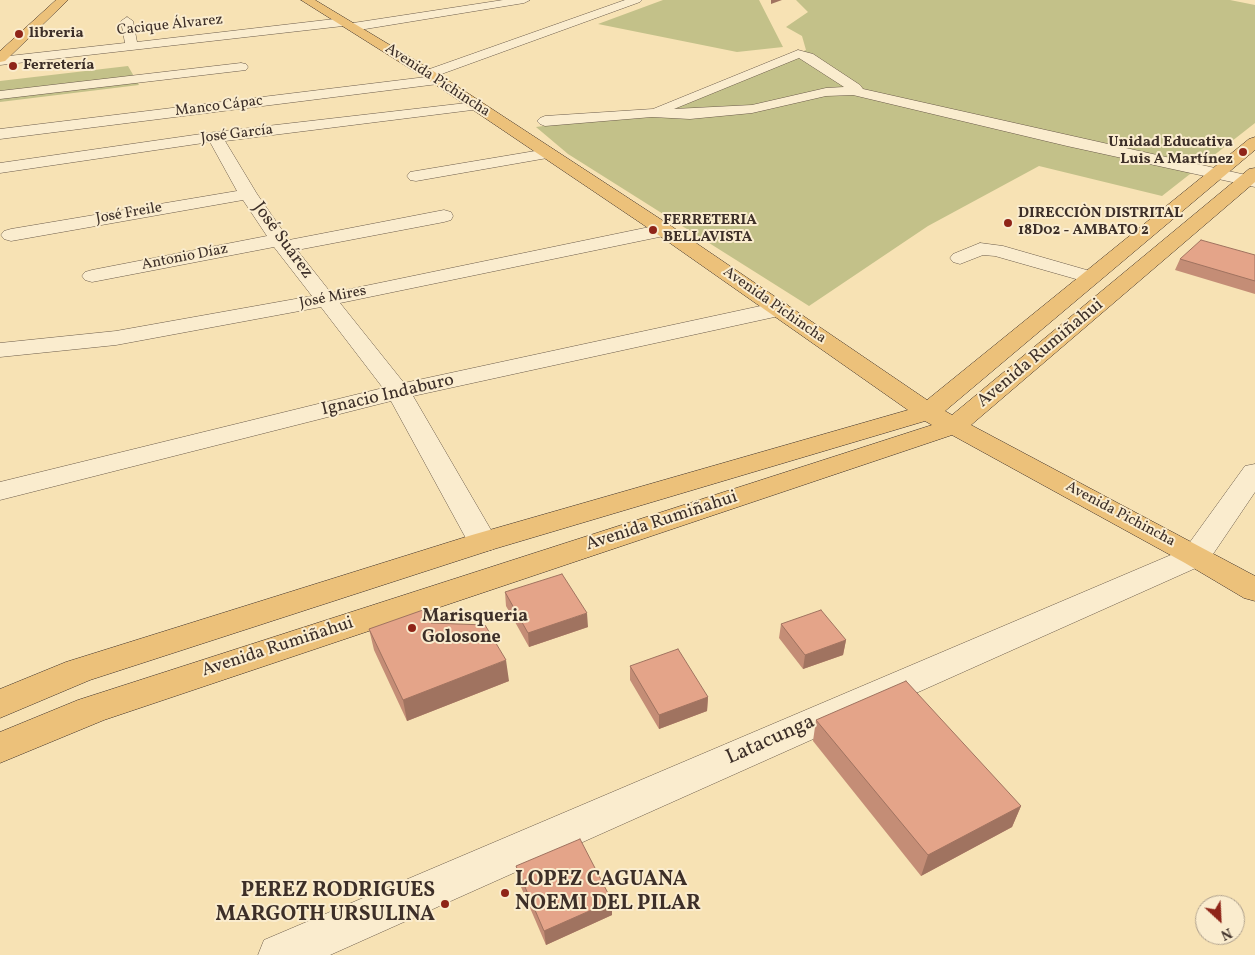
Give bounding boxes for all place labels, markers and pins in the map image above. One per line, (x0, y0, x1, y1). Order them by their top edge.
place label: libreria (29, 25, 84, 43)
marker: libreria (13, 28, 25, 40)
place label: Ferretería (23, 57, 95, 75)
marker: Ferretería (7, 60, 19, 72)
place label: Unidad Educativa Luis A Martínez (1108, 134, 1233, 169)
marker: Unidad Educativa Luis A Martínez (1237, 146, 1249, 158)
place label: DIRECCIÒN DISTRITAL 18D02 - AMBATO 2 (1018, 205, 1183, 240)
place label: FERRETERIA BELLAVISTA (663, 212, 757, 247)
marker: DIRECCIÒN DISTRITAL 18D02 - AMBATO 2 (1002, 217, 1014, 229)
marker: FERRETERIA BELLAVISTA (647, 224, 659, 236)
place label: Marisqueria Golosone (422, 607, 528, 650)
marker: Marisqueria Golosone (406, 622, 418, 634)
place label: LOPEZ CAGUANA NOEMI DEL PILAR (515, 868, 701, 918)
place label: PEREZ RODRIGUES MARGOTH URSULINA (216, 879, 435, 929)
marker: LOPEZ CAGUANA NOEMI DEL PILAR (499, 887, 511, 899)
marker: PEREZ RODRIGUES MARGOTH URSULINA (439, 898, 451, 910)

